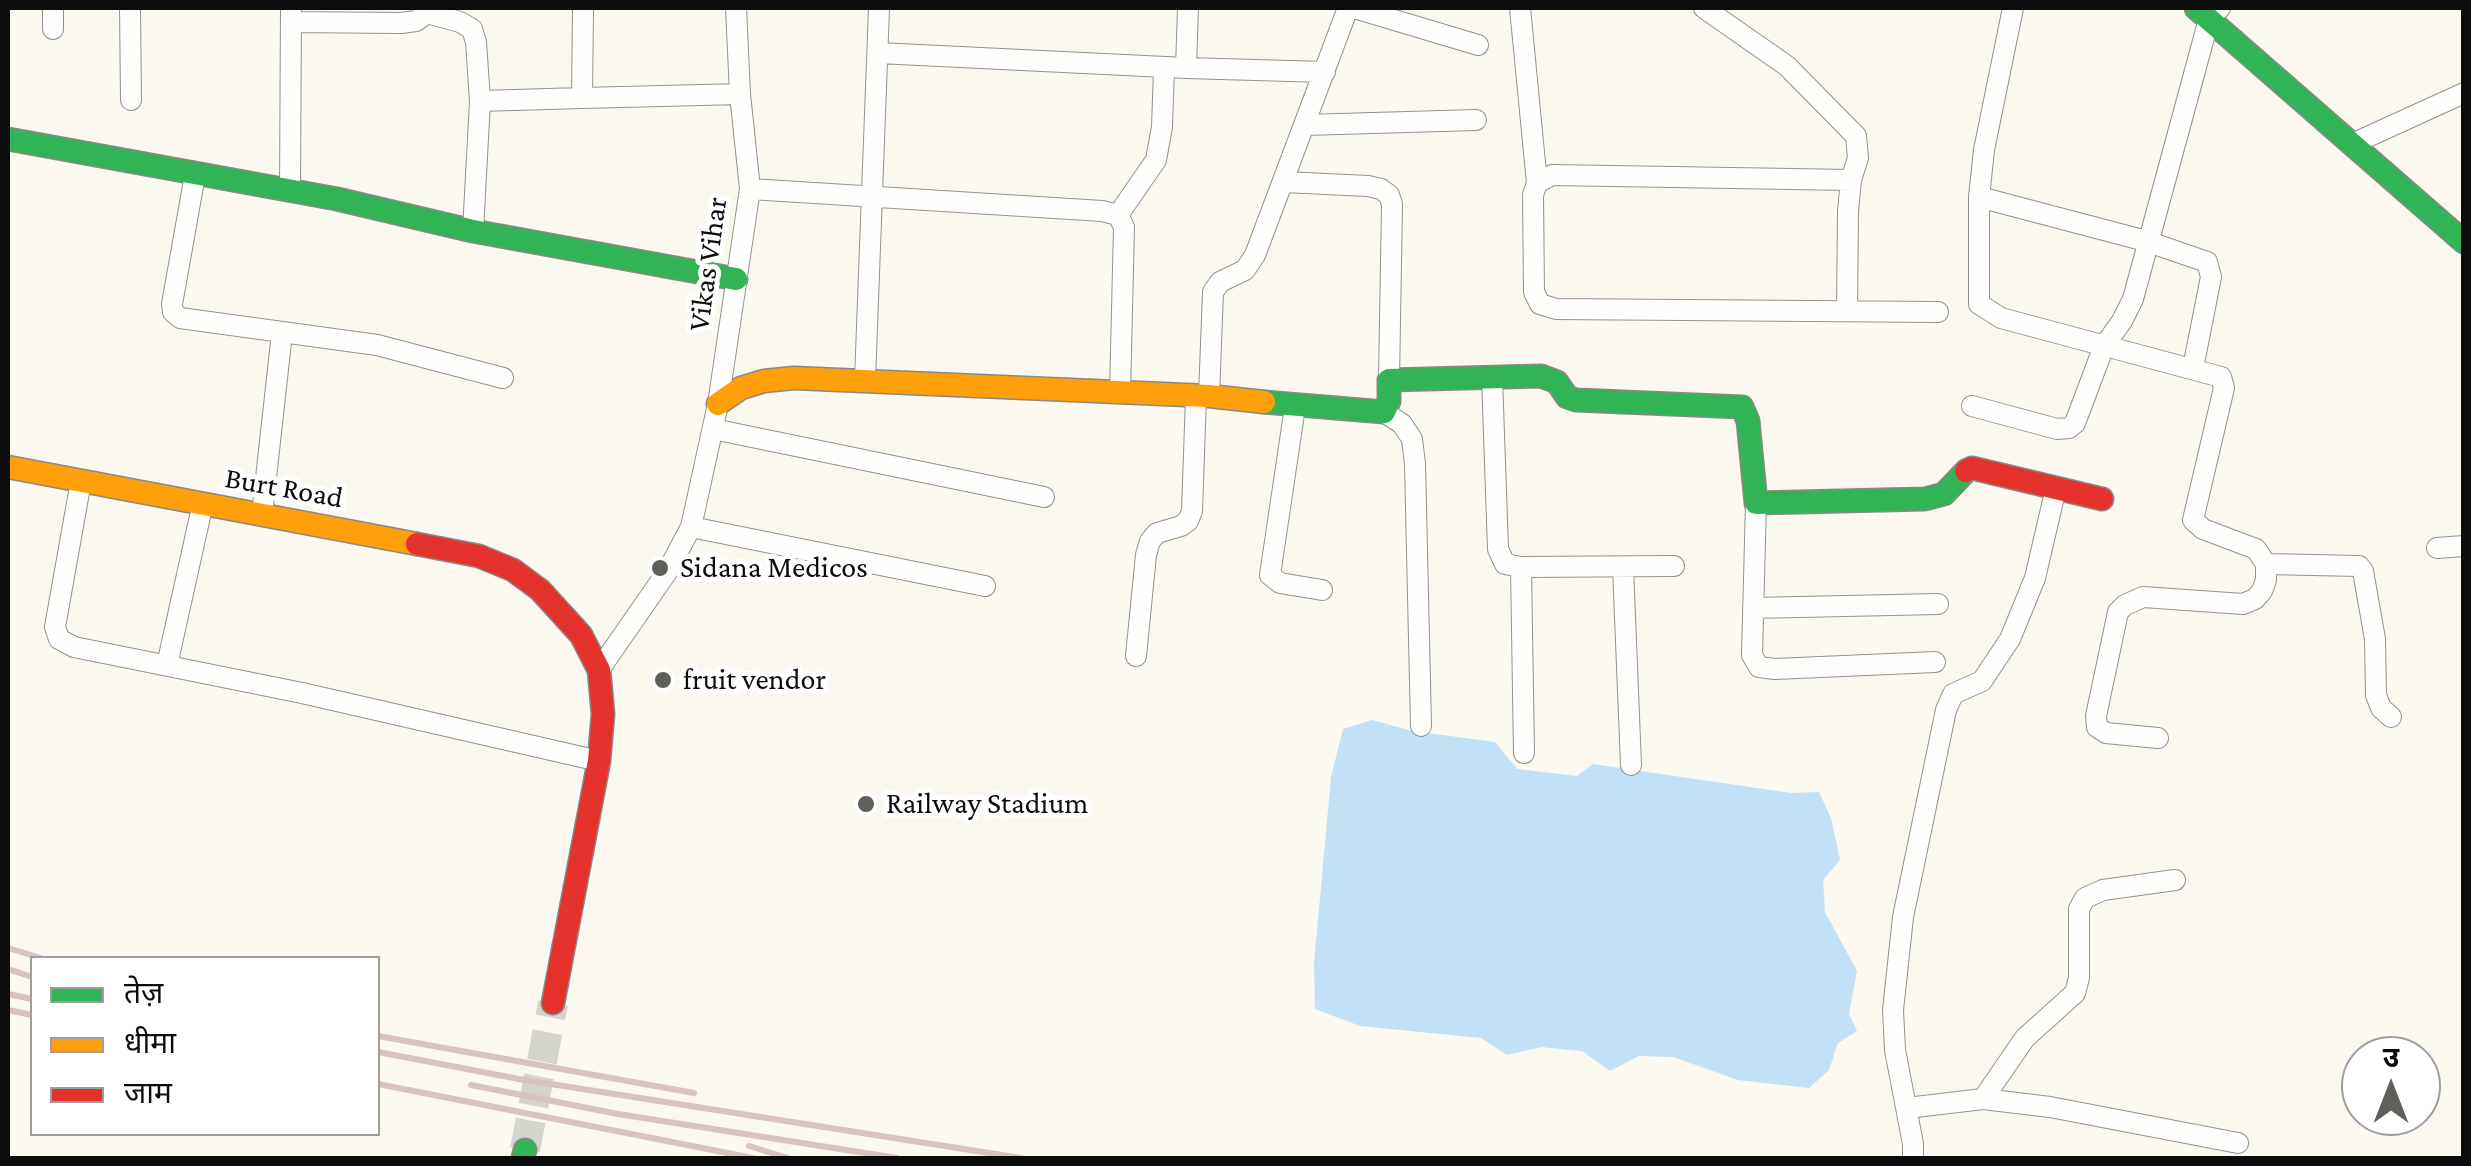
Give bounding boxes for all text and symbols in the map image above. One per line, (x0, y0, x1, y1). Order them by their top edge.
street label: Vikas Vihar (681, 195, 735, 333)
street label: Burt Road (222, 460, 346, 516)
place label: Sidana Medicos (680, 550, 868, 586)
marker: Sidana Medicos (649, 557, 671, 579)
place label: fruit vendor (683, 662, 826, 698)
marker: fruit vendor (652, 669, 674, 691)
place label: Railway Stadium (886, 786, 1088, 822)
marker: Railway Stadium (855, 793, 877, 815)
legend (30, 956, 380, 1136)
text: तेज़ (124, 976, 163, 1009)
text: धीमा (124, 1026, 176, 1059)
north arrow (2341, 1036, 2441, 1136)
text: उ (2383, 1042, 2399, 1073)
text: जाम (124, 1076, 172, 1109)

